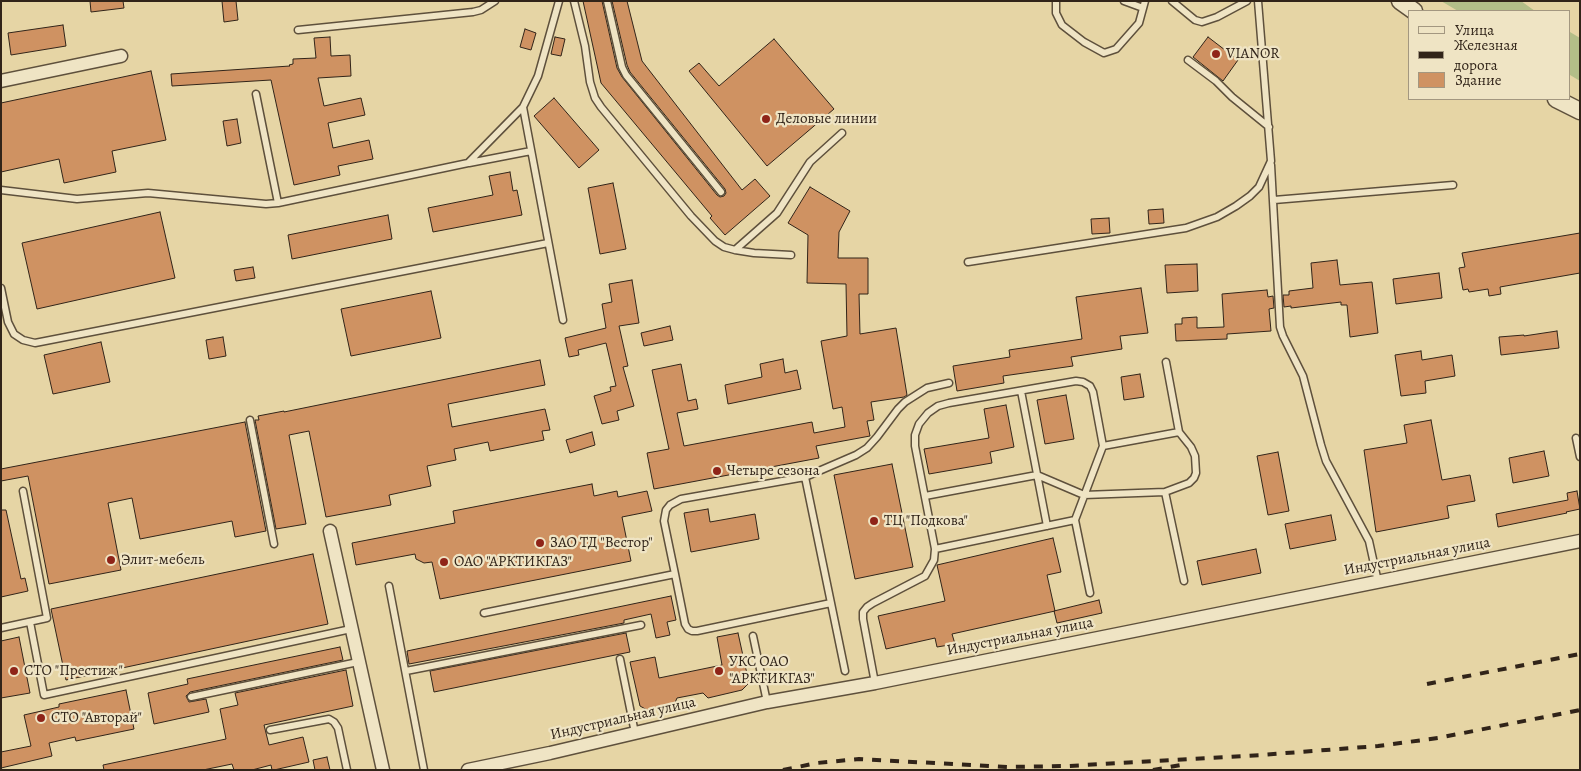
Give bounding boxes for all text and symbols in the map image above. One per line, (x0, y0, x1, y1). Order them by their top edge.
legend (1408, 10, 1571, 100)
text: Улица (1455, 20, 1494, 40)
text: Железная дорога (1454, 35, 1518, 75)
place label: VIANOR (1226, 45, 1280, 63)
marker: VIANOR (1210, 48, 1222, 60)
text: Здание (1455, 70, 1502, 90)
place label: Деловые линии (776, 110, 877, 128)
marker: Деловые линии (760, 113, 772, 125)
place label: Четыре сезона (727, 462, 820, 480)
marker: Четыре сезона (711, 465, 723, 477)
place label: ТЦ "Подкова" (884, 512, 968, 530)
marker: ТЦ "Подкова" (868, 515, 880, 527)
place label: ЗАО ТД "Вестор" (550, 534, 653, 552)
street label: Индустриальная улица (1342, 534, 1492, 580)
marker: ЗАО ТД "Вестор" (534, 537, 546, 549)
place label: Элит-мебель (121, 551, 204, 569)
place label: ОАО "АРКТИКГАЗ" (454, 553, 572, 571)
marker: Элит-мебель (105, 554, 117, 566)
marker: ОАО "АРКТИКГАЗ" (438, 556, 450, 568)
street label: Индустриальная улица (945, 614, 1095, 660)
place label: УКС ОАО "АРКТИКГАЗ" (729, 653, 815, 688)
place label: СТО "Престиж" (24, 662, 123, 680)
marker: СТО "Престиж" (8, 665, 20, 677)
marker: УКС ОАО "АРКТИКГАЗ" (713, 665, 725, 677)
street label: Индустриальная улица (549, 694, 697, 744)
place label: СТО "Авторай" (51, 709, 142, 727)
marker: СТО "Авторай" (35, 712, 47, 724)

